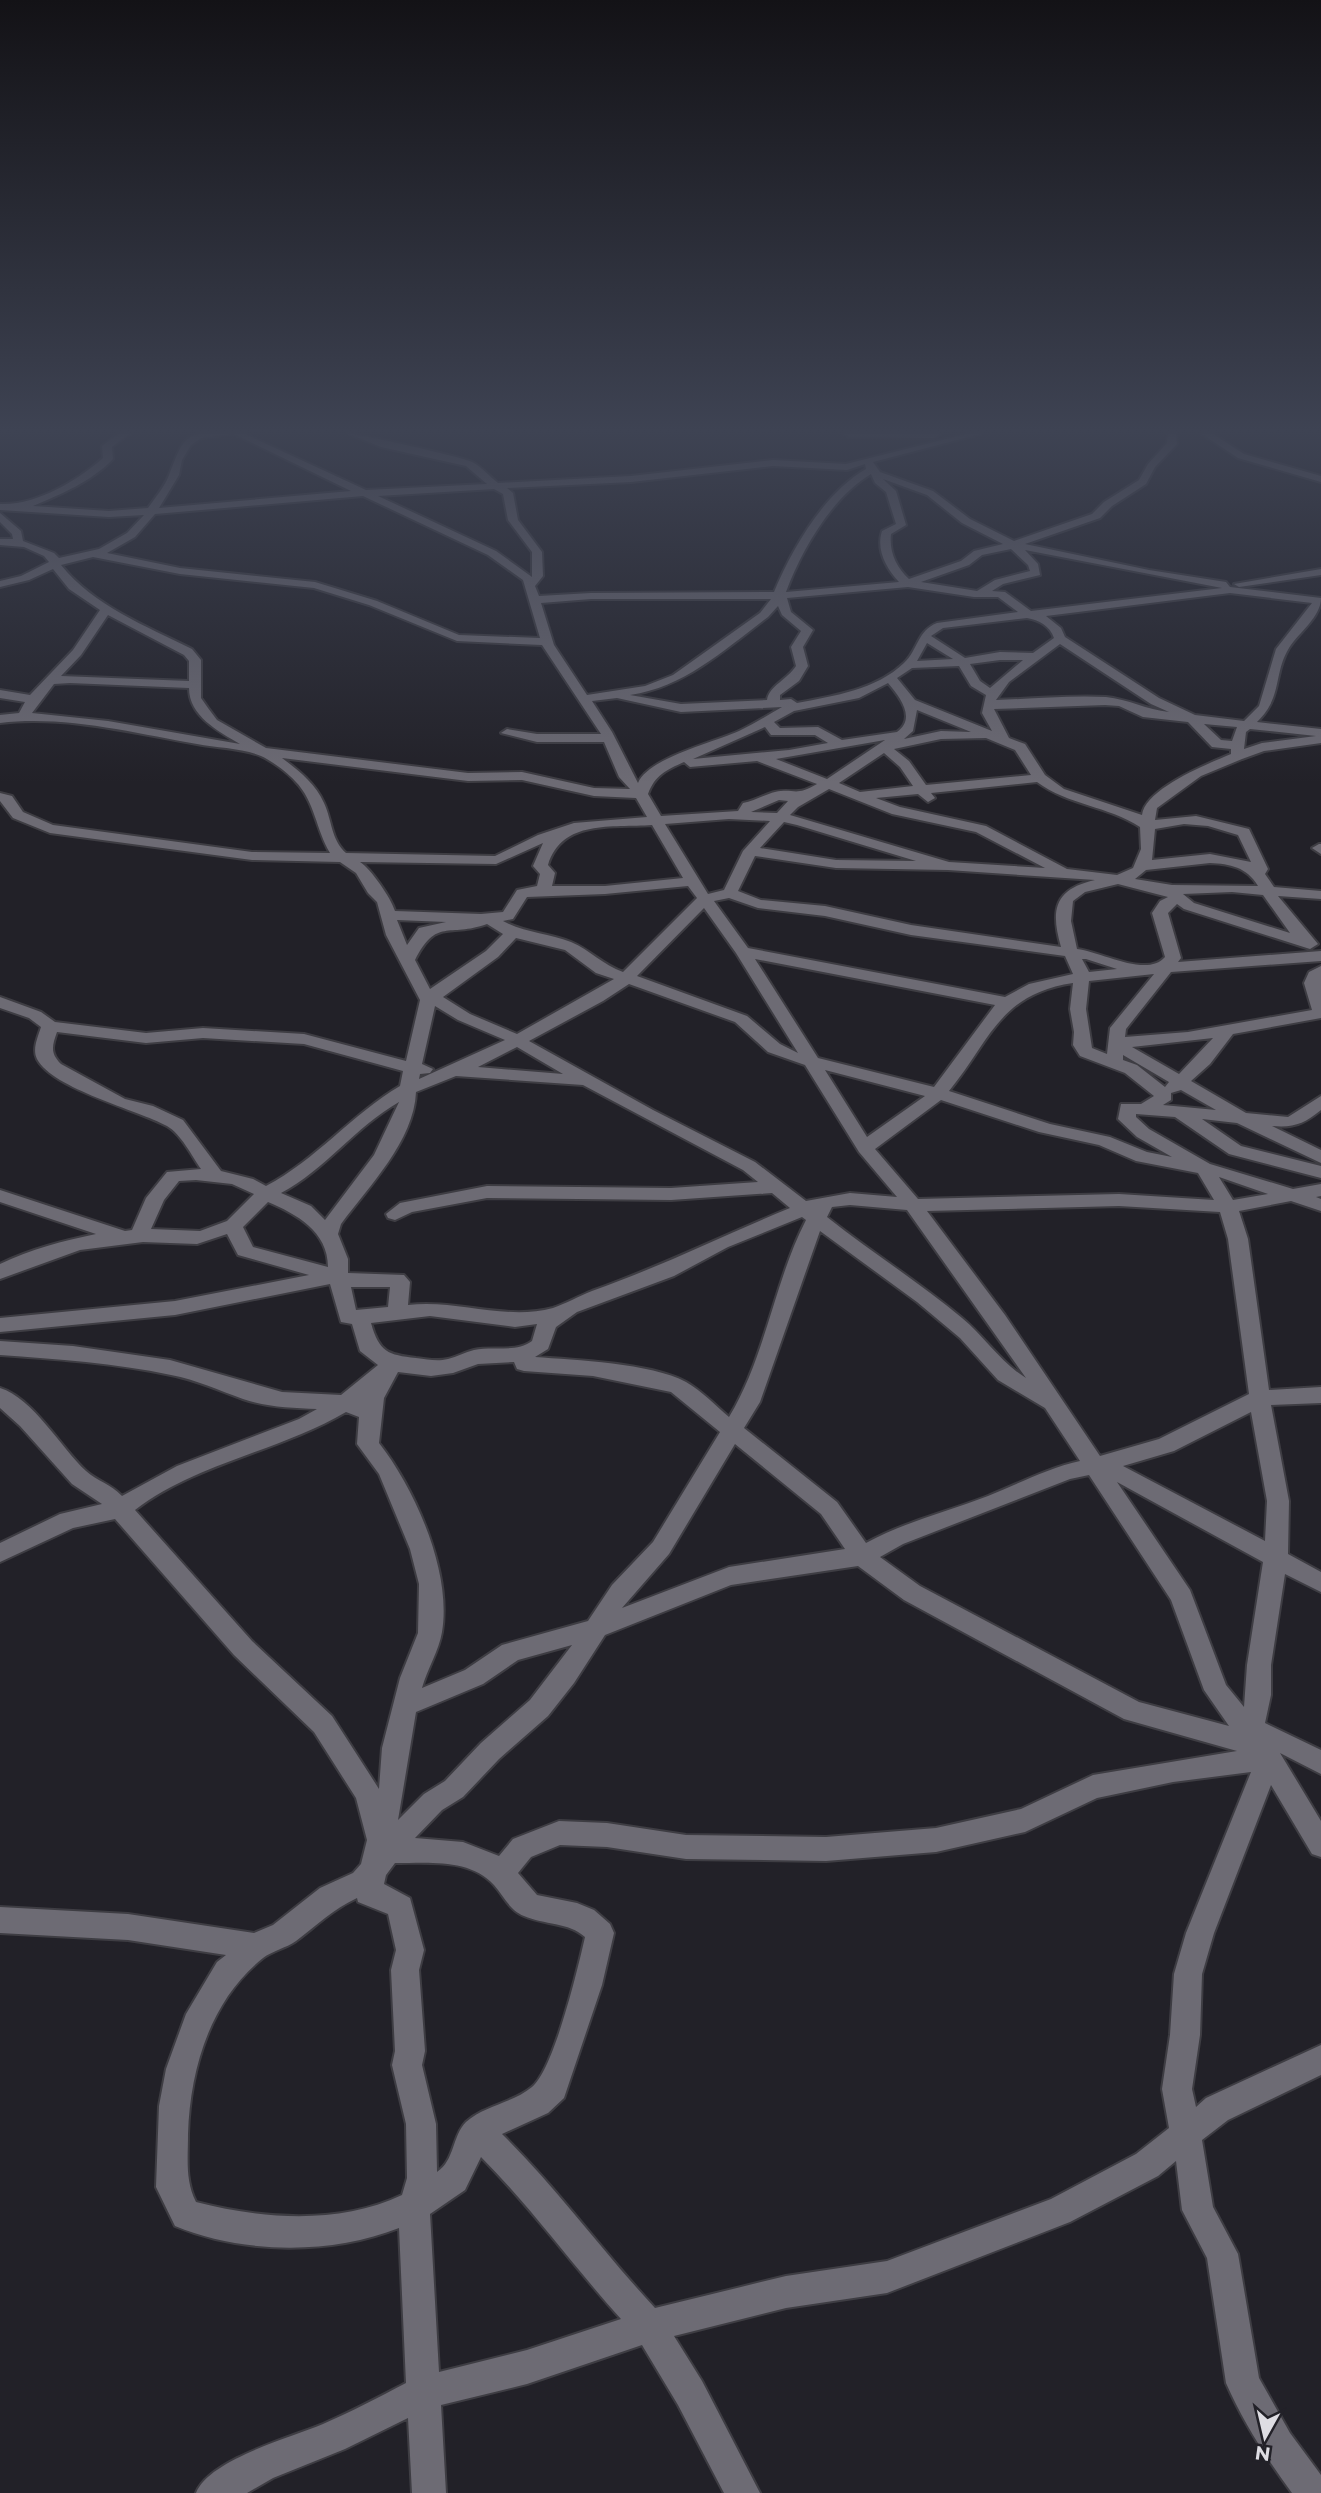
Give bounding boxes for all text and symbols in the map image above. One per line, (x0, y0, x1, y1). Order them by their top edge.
north arrow (1230, 2402, 1300, 2472)
text: N (1253, 2441, 1272, 2466)

